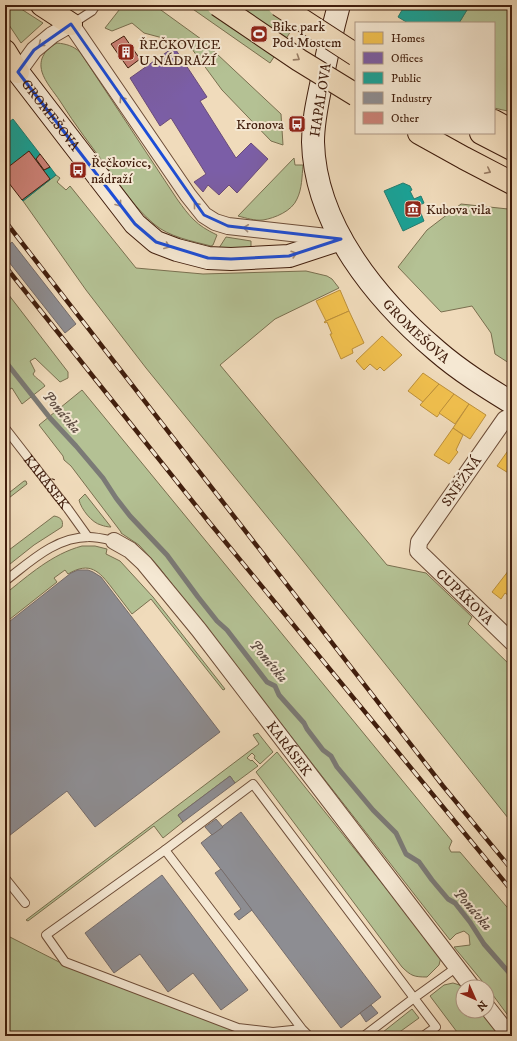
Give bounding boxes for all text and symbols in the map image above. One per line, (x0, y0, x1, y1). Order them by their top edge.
place label: Bike park Pod Mostem (272, 18, 342, 52)
legend (355, 22, 495, 134)
sports icon: Bike park Pod Mostem (249, 24, 269, 44)
text: Homes (391, 31, 425, 46)
place label: ŘEČKOVICE U NÁDRAŽÍ (139, 36, 221, 70)
one-way arrow (38, 40, 45, 47)
building icon: ŘEČKOVICE U NÁDRAŽÍ (116, 42, 136, 62)
text: Offices (391, 51, 423, 66)
one-way arrow (293, 53, 300, 61)
street label: HAPALOVA (306, 61, 336, 138)
text: Public (391, 71, 421, 86)
street label: GROMEŠOVA (17, 76, 84, 156)
text: Industry (391, 91, 432, 106)
one-way arrow (119, 96, 127, 103)
text: Other (391, 111, 420, 126)
bus stop icon: Kronova (287, 114, 307, 134)
place label: Kronova (236, 116, 284, 134)
place label: Řečkovice, nádraží (91, 154, 151, 188)
bus stop icon: Řečkovice, nádraží (68, 160, 88, 180)
one-way arrow (484, 166, 491, 173)
one-way arrow (115, 199, 122, 206)
museum icon: Kubova vila (403, 199, 423, 219)
place label: Kubova vila (426, 201, 491, 219)
one-way arrow (194, 203, 201, 210)
one-way arrow (243, 224, 249, 233)
one-way arrow (163, 241, 170, 249)
one-way arrow (291, 250, 298, 259)
street label: GROMEŠOVA (378, 296, 454, 369)
water label: Ponávka (38, 387, 85, 438)
street label: KARÁSEK (19, 451, 73, 513)
street label: SNĚŽNÁ (438, 452, 486, 510)
street label: CUPÁKOVA (432, 565, 498, 630)
water label: Ponávka (245, 636, 292, 687)
street label: KARÁSEK (262, 718, 315, 780)
water label: Ponávka (449, 884, 496, 935)
north arrow (455, 979, 495, 1019)
text: N (473, 997, 490, 1014)

